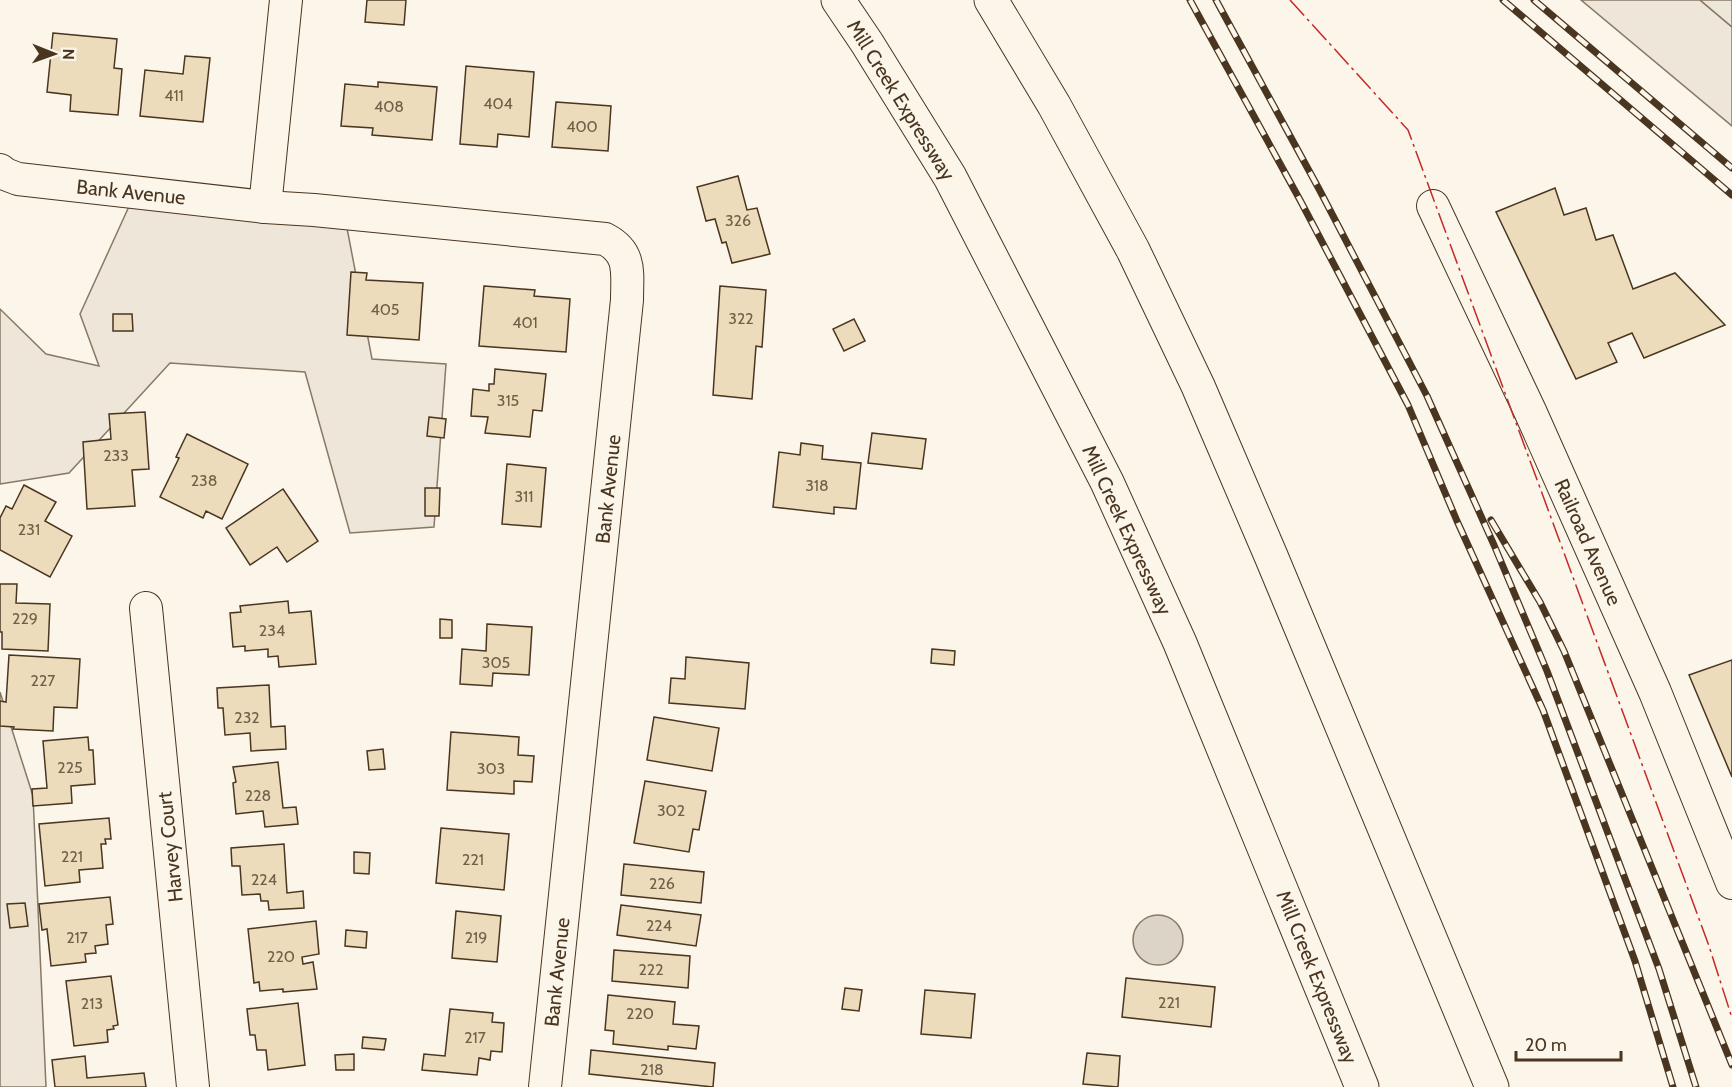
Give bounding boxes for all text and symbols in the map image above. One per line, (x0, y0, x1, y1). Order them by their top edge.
street label: Mill Creek Expressway (842, 15, 960, 185)
north arrow (24, 24, 84, 84)
text: N (59, 48, 78, 60)
house number: 411 (164, 86, 184, 105)
house number: 404 (483, 94, 513, 113)
house number: 408 (374, 97, 404, 116)
house number: 400 (566, 117, 598, 136)
street label: Bank Avenue (75, 174, 187, 210)
house number: 326 (725, 211, 751, 230)
house number: 405 (370, 300, 400, 319)
house number: 322 (728, 309, 754, 328)
house number: 401 (512, 313, 538, 332)
house number: 315 (497, 391, 519, 410)
street label: Bank Avenue (590, 433, 626, 545)
street label: Mill Creek Expressway (1077, 441, 1177, 619)
house number: 233 (103, 446, 129, 465)
house number: 238 (191, 471, 217, 490)
street label: Railroad Avenue (1549, 475, 1627, 609)
house number: 318 (805, 476, 829, 495)
house number: 311 (514, 487, 534, 506)
house number: 231 (18, 520, 40, 539)
house number: 229 (12, 609, 38, 628)
house number: 234 (259, 621, 285, 640)
house number: 305 (482, 653, 510, 672)
house number: 227 (31, 671, 55, 690)
house number: 232 (234, 708, 260, 727)
house number: 225 (57, 758, 83, 777)
house number: 303 (477, 759, 505, 778)
house number: 228 (245, 786, 271, 805)
street label: Harvey Court (152, 790, 188, 903)
house number: 302 (657, 801, 685, 820)
house number: 221 (61, 847, 83, 866)
house number: 221 (462, 850, 484, 869)
house number: 224 (251, 870, 277, 889)
house number: 226 (649, 874, 675, 893)
street label: Mill Creek Expressway (1271, 887, 1363, 1067)
street label: Bank Avenue (539, 916, 575, 1028)
house number: 224 (646, 916, 672, 935)
house number: 217 (66, 928, 88, 947)
house number: 219 (465, 928, 487, 947)
house number: 220 (267, 947, 295, 966)
house number: 222 (638, 960, 664, 979)
house number: 221 (1158, 993, 1180, 1012)
house number: 213 (81, 994, 103, 1013)
house number: 220 (626, 1004, 654, 1023)
scale bar (1516, 1024, 1621, 1062)
house number: 217 (464, 1028, 486, 1047)
text: 20 m (1525, 1034, 1567, 1056)
house number: 218 (640, 1060, 664, 1079)

